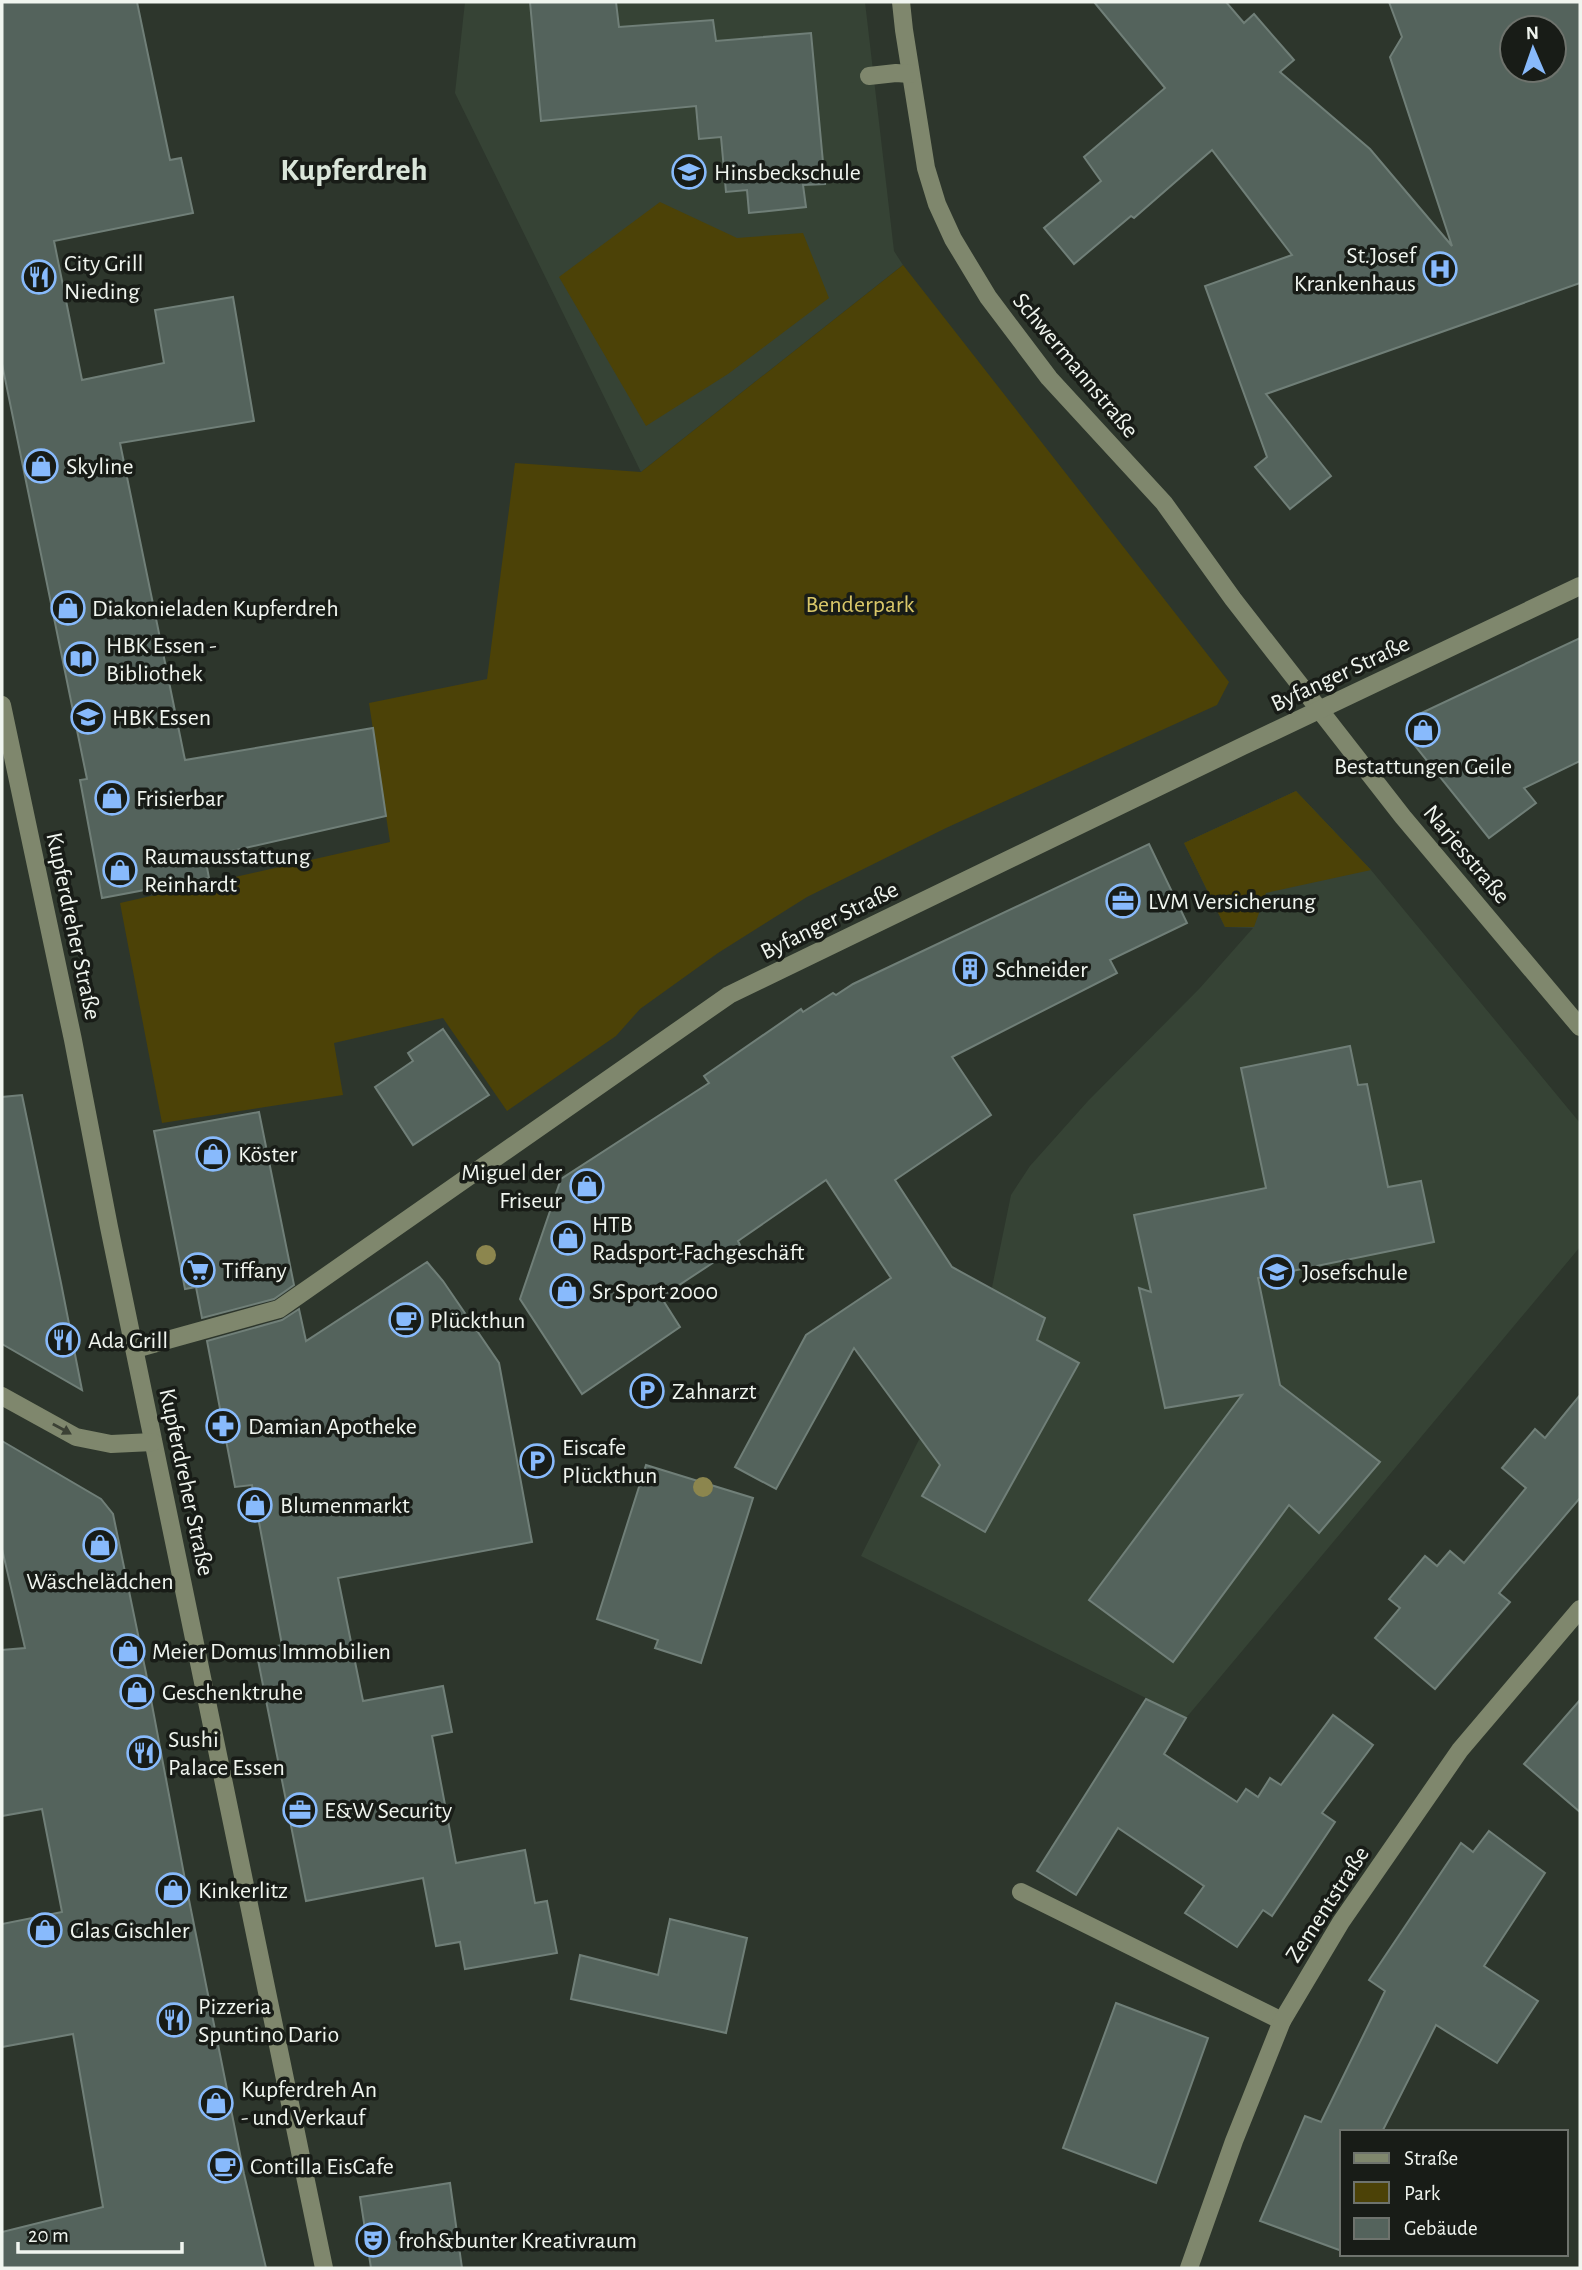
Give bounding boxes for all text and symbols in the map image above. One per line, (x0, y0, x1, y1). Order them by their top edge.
north arrow (1498, 14, 1568, 84)
text: N (1526, 24, 1539, 43)
school or university icon: Hinsbeckschule (670, 153, 708, 191)
district label: Kupferdreh (280, 154, 428, 186)
place label: Hinsbeckschule (714, 161, 861, 185)
place label: St.Josef Krankenhaus (1294, 244, 1418, 296)
hospital icon: St.Josef Krankenhaus (1421, 250, 1459, 288)
place label: City Grill Nieding (64, 252, 144, 304)
restaurant icon: City Grill Nieding (20, 258, 58, 296)
street label: Schwermannstraße (1008, 289, 1143, 443)
shop icon: Skyline (22, 447, 60, 485)
place label: Skyline (66, 455, 133, 479)
shop icon: Diakonieladen Kupferdreh (49, 589, 87, 627)
park label: Benderpark (805, 593, 915, 617)
place label: Diakonieladen Kupferdreh (92, 597, 339, 621)
street label: Byfanger Straße (1267, 631, 1413, 716)
place label: HBK Essen - Bibliothek (106, 634, 217, 686)
library icon: HBK Essen - Bibliothek (62, 640, 100, 678)
school or university icon: HBK Essen (69, 698, 107, 736)
place label: HBK Essen (112, 706, 211, 730)
shop icon: Bestattungen Geile (1404, 711, 1442, 749)
place label: Bestattungen Geile (1334, 755, 1512, 779)
shop icon: Frisierbar (93, 779, 131, 817)
place label: Frisierbar (136, 787, 224, 811)
street label: Narjesstraße (1418, 801, 1514, 908)
street label: Kupferdreher Straße (41, 830, 105, 1022)
place label: Raumausstattung Reinhardt (144, 845, 311, 897)
shop icon: Raumausstattung Reinhardt (101, 851, 139, 889)
street label: Byfanger Straße (757, 877, 902, 965)
office icon: LVM Versicherung (1104, 882, 1142, 920)
place label: LVM Versicherung (1148, 890, 1316, 914)
building icon: Schneider (951, 950, 989, 988)
place label: Schneider (995, 958, 1088, 982)
shop icon: Köster (194, 1135, 232, 1173)
place label: Köster (238, 1143, 298, 1167)
place label: Miguel der Friseur (461, 1161, 562, 1213)
shop icon: Miguel der Friseur (568, 1167, 606, 1205)
place label: HTB Radsport-Fachgeschäft (592, 1213, 805, 1265)
shop icon: HTB Radsport-Fachgeschäft (549, 1219, 587, 1257)
supermarket icon: Tiffany (179, 1251, 217, 1289)
school or university icon: Josefschule (1258, 1253, 1296, 1291)
place label: Tiffany (222, 1259, 287, 1283)
place label: Josefschule (1302, 1261, 1408, 1285)
shop icon: Sr Sport 2000 (548, 1272, 586, 1310)
place label: Sr Sport 2000 (592, 1280, 718, 1304)
cafe icon: Plückthun (387, 1301, 425, 1339)
place label: Plückthun (430, 1309, 525, 1333)
restaurant icon: Ada Grill (44, 1321, 82, 1359)
place label: Ada Grill (88, 1329, 168, 1353)
parking icon: Zahnarzt (628, 1372, 666, 1410)
place label: Zahnarzt (672, 1380, 757, 1404)
street label: Kupferdreher Straße (154, 1386, 218, 1578)
pharmacy icon: Damian Apotheke (204, 1407, 242, 1445)
place label: Damian Apotheke (248, 1415, 417, 1439)
one-way arrow (52, 1423, 71, 1435)
place label: Eiscafe Plückthun (562, 1436, 657, 1488)
parking icon: Eiscafe Plückthun (518, 1442, 556, 1480)
shop icon: Blumenmarkt (236, 1486, 274, 1524)
place label: Blumenmarkt (280, 1494, 410, 1518)
shop icon: Wäschelädchen (81, 1526, 119, 1564)
place label: Wäschelädchen (26, 1570, 174, 1594)
shop icon: Meier Domus Immobilien (109, 1632, 147, 1670)
place label: Meier Domus Immobilien (152, 1640, 391, 1664)
shop icon: Geschenktruhe (118, 1673, 156, 1711)
place label: Geschenktruhe (162, 1681, 303, 1705)
place label: Sushi Palace Essen (168, 1728, 285, 1780)
restaurant icon: Sushi Palace Essen (125, 1734, 163, 1772)
office icon: E&W Security (281, 1791, 319, 1829)
place label: E&W Security (324, 1799, 452, 1823)
street label: Zementstraße (1282, 1842, 1374, 1967)
shop icon: Kinkerlitz (154, 1871, 192, 1909)
place label: Kinkerlitz (198, 1879, 288, 1903)
shop icon: Glas Gischler (26, 1911, 64, 1949)
place label: Glas Gischler (70, 1919, 190, 1943)
place label: Pizzeria Spuntino Dario (198, 1995, 339, 2047)
restaurant icon: Pizzeria Spuntino Dario (155, 2001, 193, 2039)
place label: Kupferdreh An - und Verkauf (241, 2078, 377, 2130)
shop icon: Kupferdreh An - und Verkauf (197, 2084, 235, 2122)
legend (1340, 2130, 1568, 2256)
cafe icon: Contilla EisCafe (206, 2147, 244, 2185)
text: Straße (1404, 2148, 1458, 2169)
place label: Contilla EisCafe (250, 2155, 394, 2179)
text: Park (1404, 2183, 1441, 2204)
scale bar (18, 2210, 182, 2254)
text: Gebäude (1404, 2218, 1478, 2239)
theatre icon: froh&bunter Kreativraum (354, 2221, 392, 2259)
text: 20 m (28, 2225, 69, 2246)
place label: froh&bunter Kreativraum (398, 2229, 637, 2253)

